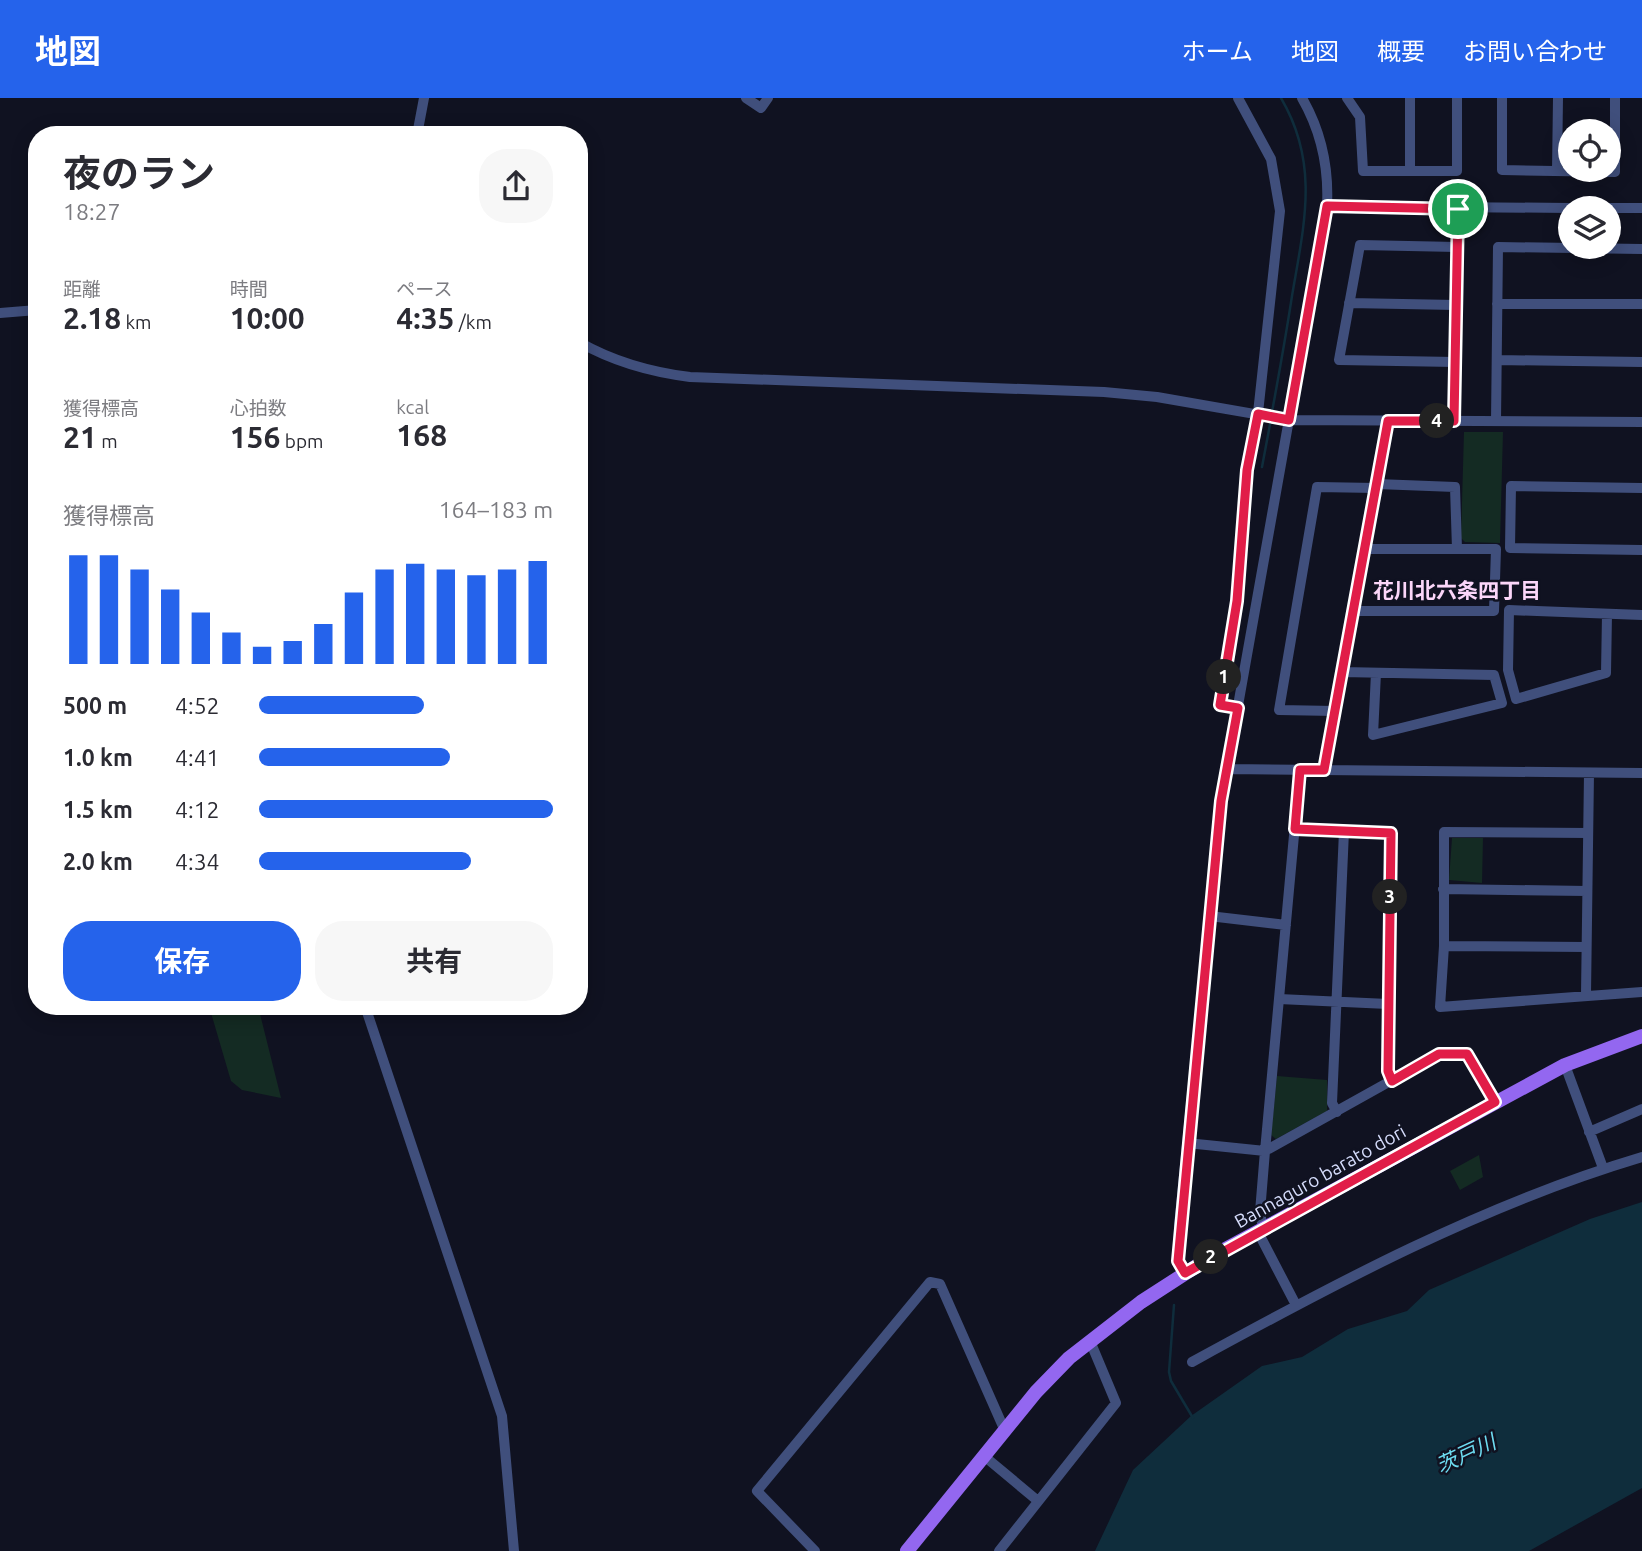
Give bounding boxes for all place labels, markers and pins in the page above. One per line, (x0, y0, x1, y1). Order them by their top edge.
pin (1428, 179, 1488, 239)
pin: 4 (1420, 404, 1454, 438)
pin: 1 (1206, 660, 1242, 694)
pin: 3 (1372, 880, 1408, 914)
pin: 2 (1194, 1240, 1228, 1274)

